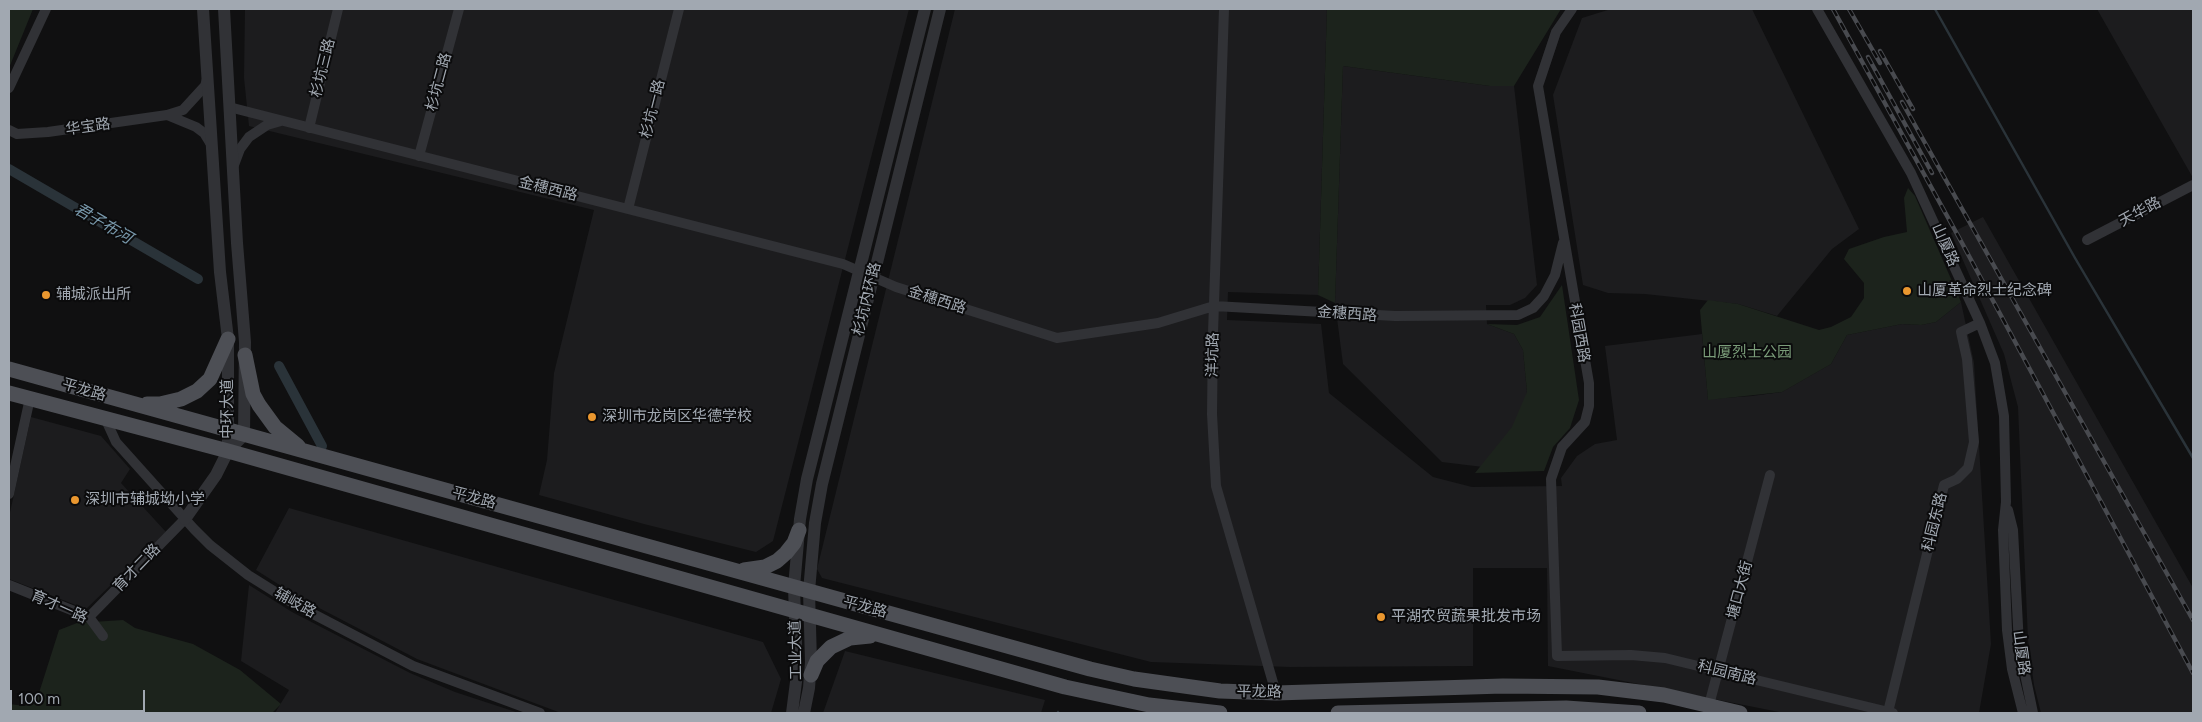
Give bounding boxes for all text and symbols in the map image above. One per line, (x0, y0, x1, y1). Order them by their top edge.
street label: 杉坑三路 (307, 37, 339, 99)
street label: 杉坑二路 (423, 51, 455, 113)
street label: 杉坑一路 (637, 78, 669, 140)
street label: 华宝路 (64, 115, 112, 139)
street label: 金穗西路 (517, 173, 579, 205)
street label: 天华路 (2116, 193, 2164, 231)
water label: 君子布河 (70, 200, 136, 248)
street label: 山厦路 (1928, 221, 1962, 269)
street label: 杉坑内环路 (849, 260, 885, 338)
street label: 金穗西路 (906, 282, 968, 318)
place label: 山厦革命烈士纪念碑 (1917, 282, 2052, 300)
marker: 山厦革命烈士纪念碑 (1901, 285, 1913, 297)
place label: 辅城派出所 (56, 286, 131, 304)
marker: 辅城派出所 (40, 289, 52, 301)
street label: 科园西路 (1565, 302, 1593, 364)
street label: 金穗西路 (1316, 303, 1378, 325)
street label: 洋坑路 (1204, 332, 1222, 378)
park label: 山厦烈士公园 (1702, 344, 1792, 362)
street label: 平龙路 (60, 375, 108, 405)
street label: 中环大道 (219, 379, 237, 439)
place label: 深圳市龙岗区华德学校 (602, 408, 752, 426)
marker: 深圳市龙岗区华德学校 (586, 411, 598, 423)
street label: 平龙路 (450, 483, 498, 513)
place label: 深圳市辅城坳小学 (85, 491, 205, 509)
street label: 科园东路 (1919, 491, 1951, 553)
marker: 深圳市辅城坳小学 (69, 494, 81, 506)
street label: 育才二路 (110, 540, 164, 596)
street label: 塘口大街 (1724, 559, 1756, 621)
street label: 辅岐路 (271, 584, 319, 622)
street label: 育才一路 (28, 587, 90, 627)
street label: 平龙路 (841, 592, 889, 622)
place label: 平湖农贸蔬果批发市场 (1391, 608, 1541, 626)
marker: 平湖农贸蔬果批发市场 (1375, 611, 1387, 623)
street label: 工业大道 (786, 620, 806, 680)
street label: 山厦路 (2009, 629, 2033, 677)
street label: 科园南路 (1696, 657, 1758, 689)
scale bar (12, 680, 148, 712)
street label: 平龙路 (1236, 683, 1282, 701)
text: 100 m (18, 690, 60, 708)

